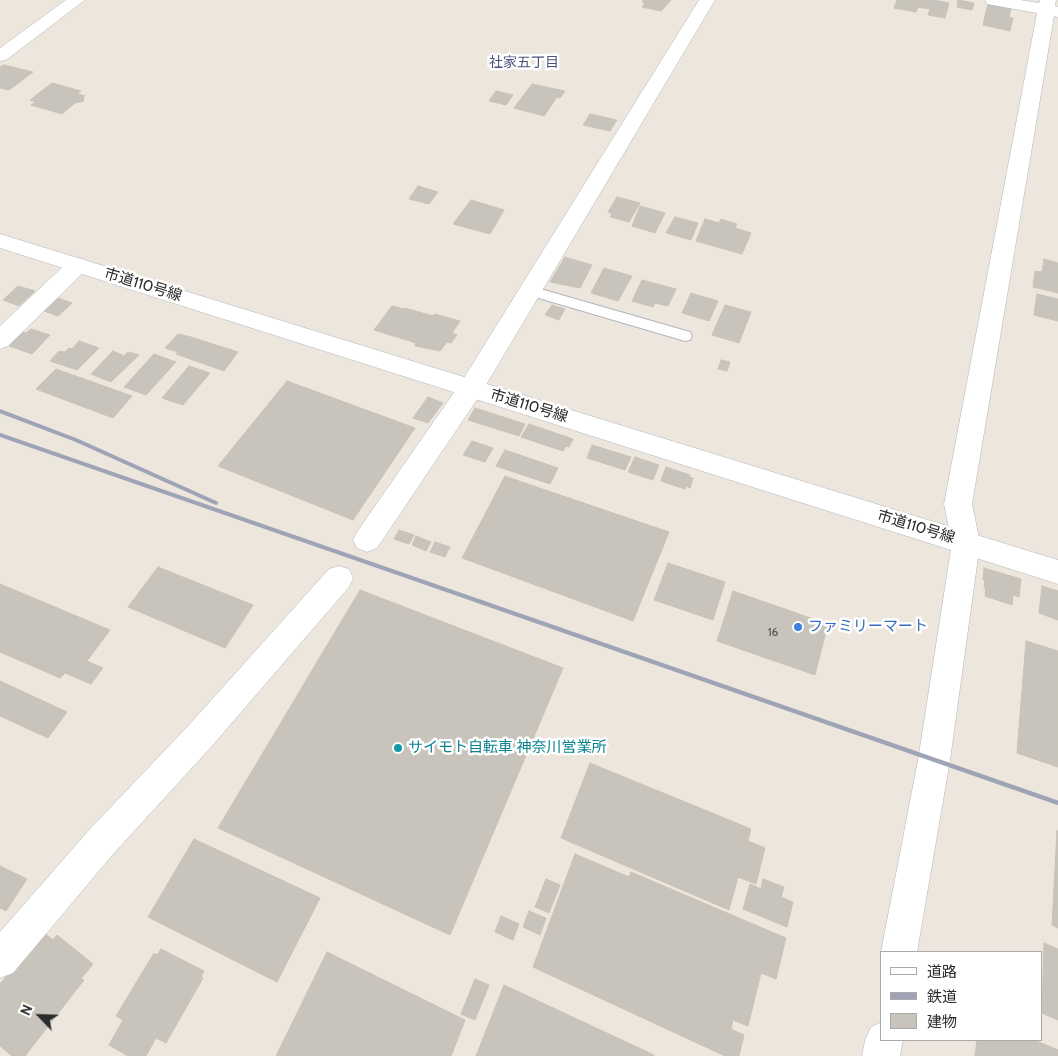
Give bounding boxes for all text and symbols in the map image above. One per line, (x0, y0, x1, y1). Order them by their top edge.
district label: 社家五丁目 (489, 55, 559, 71)
street label: 市道110号線 (102, 265, 184, 305)
street label: 市道110号線 (488, 386, 570, 426)
street label: 市道110号線 (875, 507, 957, 547)
place label: ファミリーマート (808, 618, 928, 636)
marker: ファミリーマート (792, 621, 804, 633)
house number: 16 (768, 625, 778, 639)
place label: サイモト自転車 神奈川営業所 (408, 739, 606, 757)
marker: サイモト自転車 神奈川営業所 (392, 742, 404, 754)
legend (880, 951, 1043, 1041)
text: 道路 (927, 963, 957, 981)
text: 鉄道 (927, 988, 957, 1006)
north arrow (15, 991, 65, 1041)
text: N (16, 1002, 37, 1018)
text: 建物 (927, 1013, 957, 1031)

